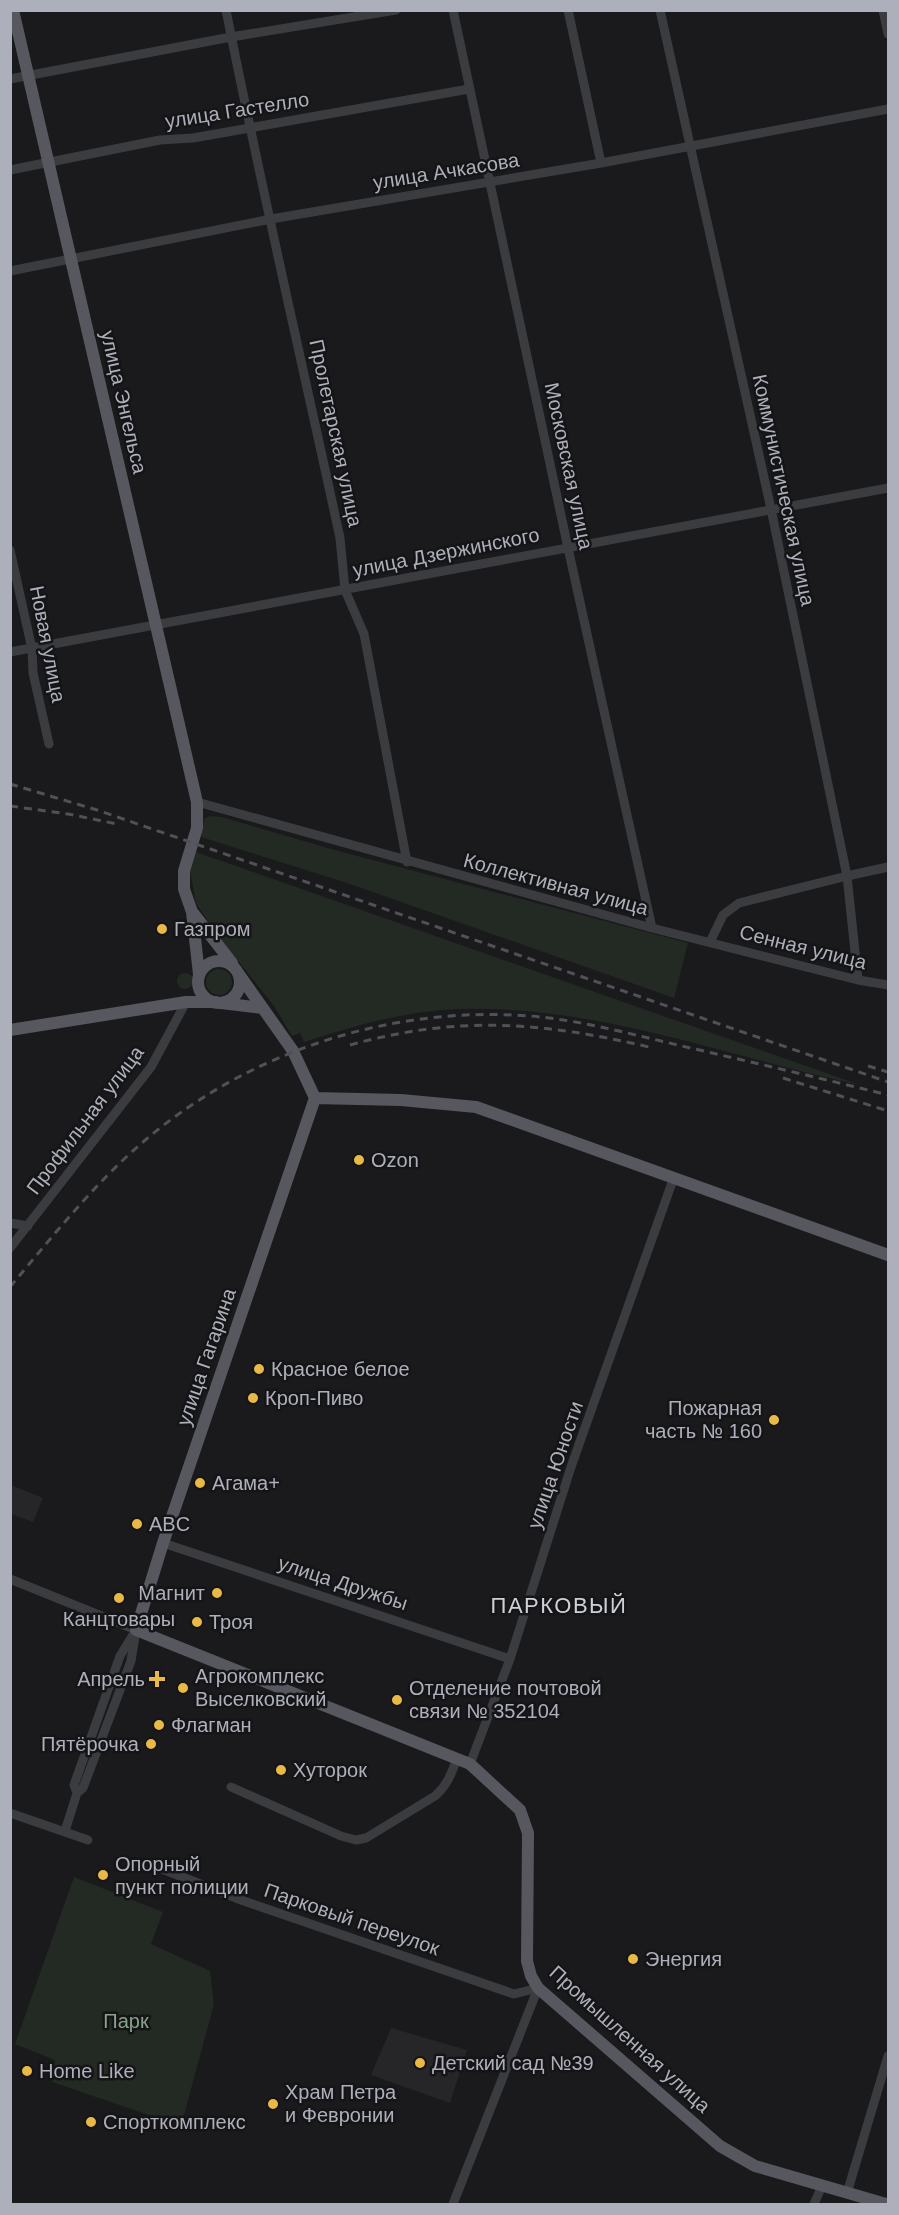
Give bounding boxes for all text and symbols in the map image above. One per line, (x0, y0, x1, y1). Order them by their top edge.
street label: улица Гастелло (163, 88, 311, 132)
street label: улица Ачкасова (371, 148, 521, 193)
street label: улица Энгельса (97, 328, 151, 477)
street label: Пролетарская улица (305, 337, 367, 530)
street label: Коммунистическая улица (749, 372, 820, 609)
street label: Московская улица (541, 380, 598, 552)
street label: улица Дзержинского (351, 523, 541, 581)
street label: Новая улица (26, 584, 70, 705)
street label: Коллективная улица (461, 849, 652, 919)
place label: Газпром (174, 918, 251, 940)
street label: Сенная улица (737, 921, 870, 974)
marker: Газпром (155, 922, 169, 936)
street label: Профильная улица (22, 1041, 148, 1198)
place label: Ozon (371, 1149, 419, 1171)
marker: Ozon (352, 1153, 366, 1167)
street label: улица Гагарина (172, 1285, 240, 1429)
place label: Красное белое (271, 1358, 410, 1380)
marker: Красное белое (252, 1362, 266, 1376)
place label: Кроп-Пиво (265, 1387, 363, 1409)
marker: Кроп-Пиво (246, 1391, 260, 1405)
place label: Пожарная часть № 160 (645, 1397, 762, 1442)
street label: улица Юности (523, 1398, 587, 1532)
marker: Пожарная часть № 160 (767, 1413, 781, 1427)
place label: Агама+ (212, 1472, 280, 1494)
marker: Агама+ (193, 1476, 207, 1490)
place label: ABC (149, 1513, 190, 1535)
marker: ABC (130, 1517, 144, 1531)
street label: улица Дружбы (276, 1552, 410, 1614)
place label: Магнит (138, 1582, 205, 1604)
marker: Магнит (210, 1586, 224, 1600)
marker: Канцтовары (112, 1591, 126, 1605)
district label: ПАРКОВЫЙ (491, 1593, 627, 1618)
place label: Канцтовары (63, 1608, 175, 1630)
place label: Троя (209, 1611, 253, 1633)
marker: Троя (190, 1615, 204, 1629)
place label: Агрокомплекс Выселковский (195, 1665, 326, 1710)
place label: Апрель (77, 1668, 145, 1690)
marker: Апрель (150, 1672, 164, 1686)
place label: Отделение почтовой связи № 352104 (409, 1677, 602, 1722)
marker: Агрокомплекс Выселковский (176, 1681, 190, 1695)
marker: Отделение почтовой связи № 352104 (390, 1693, 404, 1707)
place label: Флагман (171, 1714, 252, 1736)
marker: Флагман (152, 1718, 166, 1732)
place label: Пятёрочка (41, 1733, 140, 1755)
marker: Пятёрочка (144, 1737, 158, 1751)
place label: Хуторок (293, 1759, 367, 1781)
marker: Хуторок (274, 1763, 288, 1777)
place label: Опорный пункт полиции (115, 1853, 249, 1898)
marker: Опорный пункт полиции (96, 1868, 110, 1882)
street label: Парковый переулок (262, 1879, 443, 1959)
place label: Энергия (645, 1948, 722, 1970)
marker: Энергия (626, 1952, 640, 1966)
street label: Промышленная улица (545, 1961, 715, 2117)
park label: Парк (103, 2010, 149, 2032)
place label: Детский сад №39 (432, 2052, 594, 2074)
marker: Детский сад №39 (413, 2056, 427, 2070)
place label: Home Like (39, 2060, 135, 2082)
marker: Home Like (20, 2064, 34, 2078)
place label: Храм Петра и Февронии (285, 2081, 397, 2126)
marker: Храм Петра и Февронии (266, 2097, 280, 2111)
place label: Спорткомплекс (103, 2111, 246, 2133)
marker: Спорткомплекс (84, 2115, 98, 2129)

